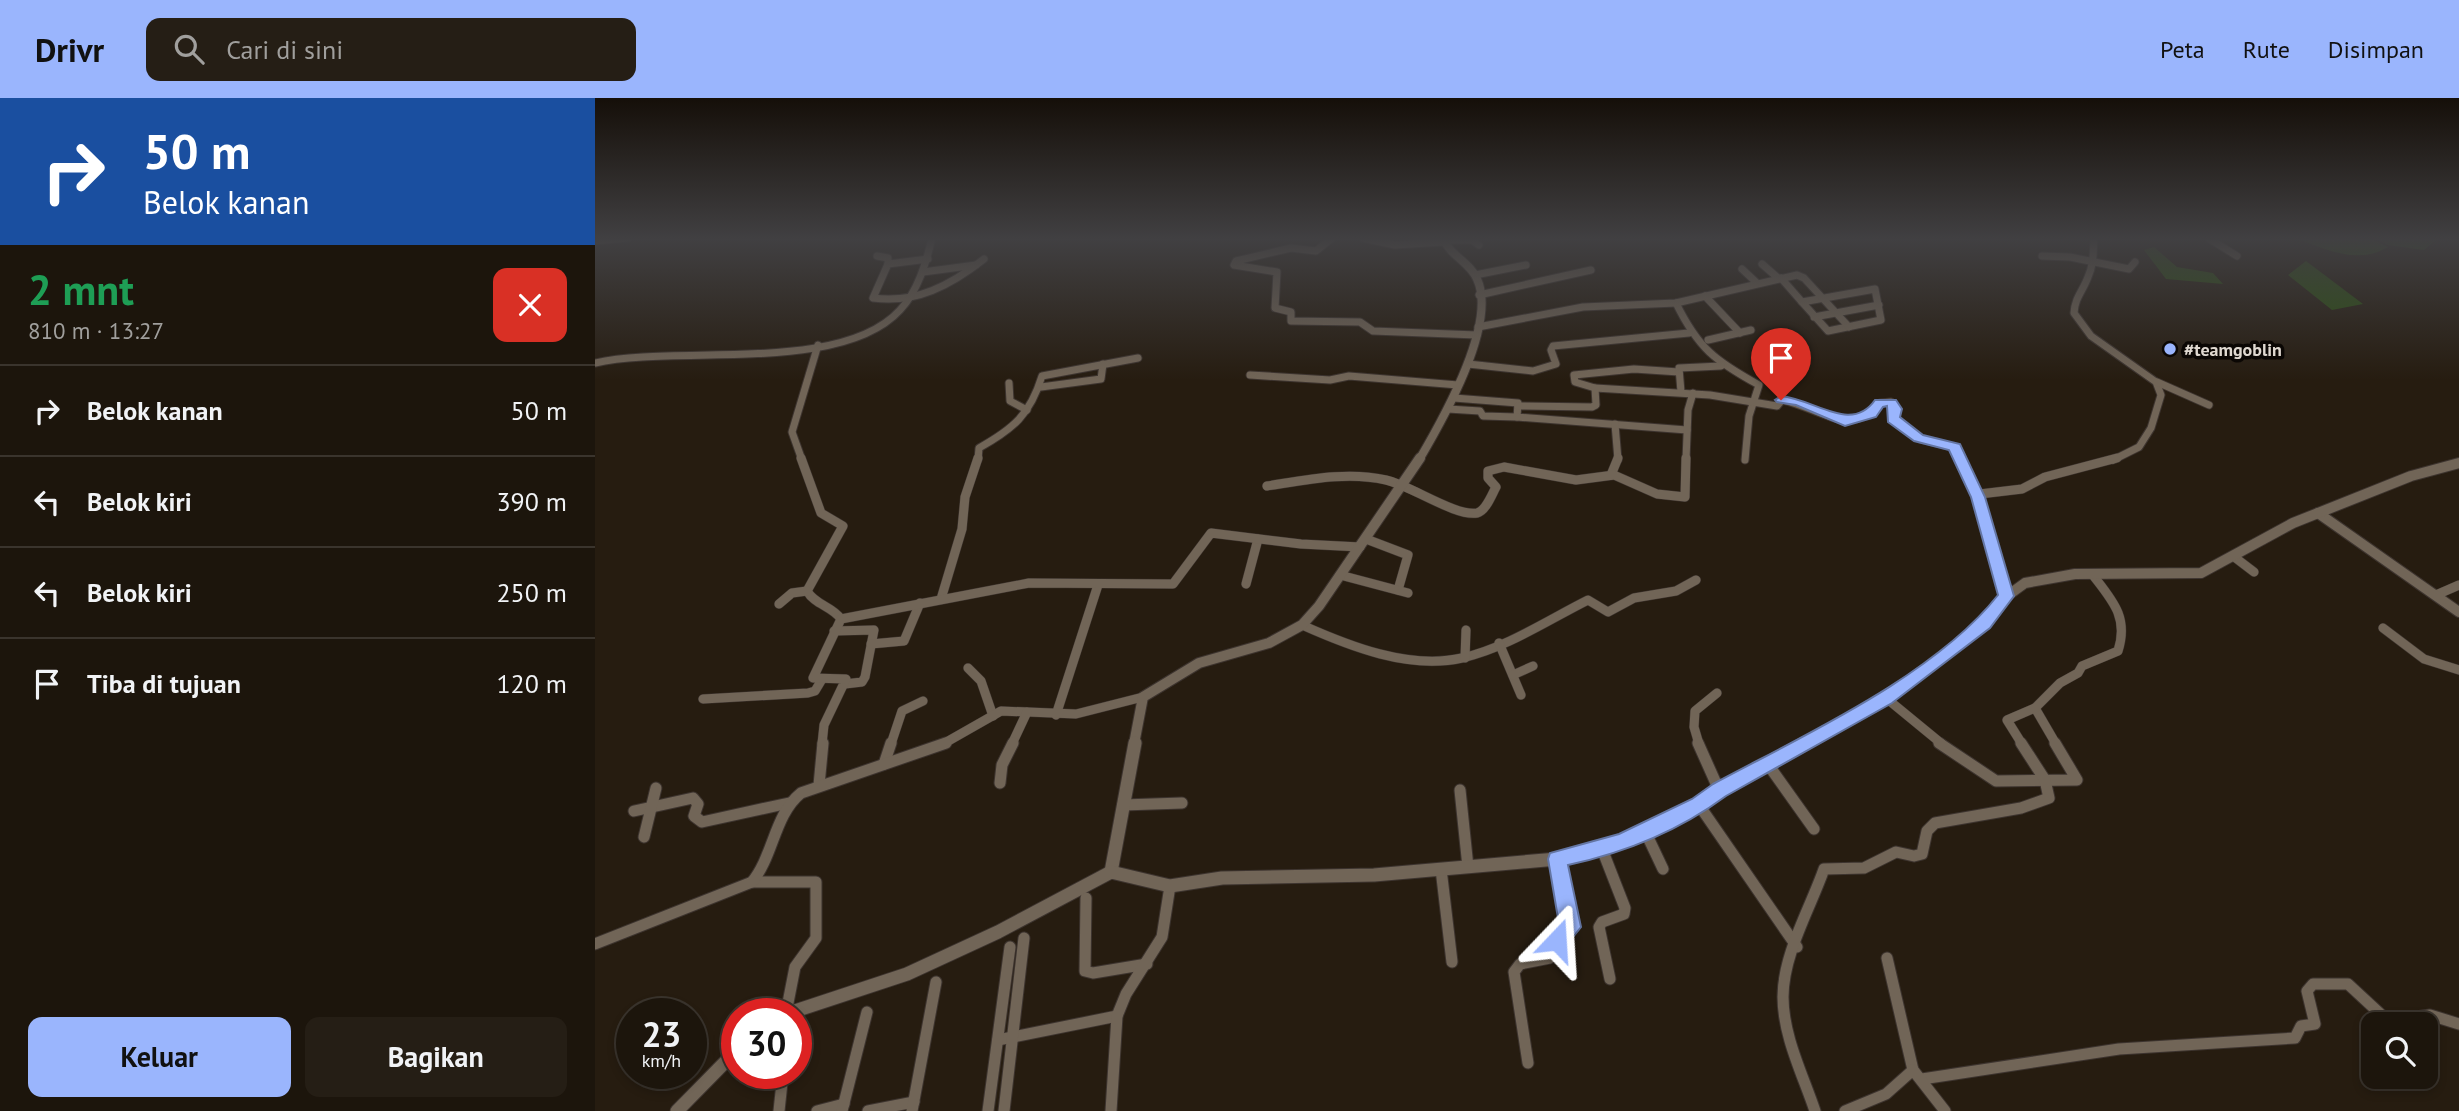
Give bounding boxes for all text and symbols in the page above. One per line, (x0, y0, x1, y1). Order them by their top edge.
search box (146, 18, 636, 81)
text: Drivr (35, 28, 104, 71)
icon: search (170, 30, 208, 68)
text: Cari di sini (226, 33, 343, 66)
text: Peta (2160, 34, 2205, 65)
text: Rute (2243, 34, 2290, 65)
text: Disimpan (2328, 34, 2424, 65)
text: 50 m (143, 119, 250, 183)
icon: right (28, 126, 119, 217)
text: Belok kanan (143, 181, 309, 223)
text: 2 mnt (28, 262, 134, 317)
button: close (493, 268, 567, 342)
text: 810 m · 13:27 (28, 316, 164, 345)
pin (1751, 328, 1811, 400)
place label: #teamgoblin (2184, 338, 2282, 361)
icon: arrive (1762, 339, 1800, 377)
marker: #teamgoblin (2162, 341, 2178, 357)
icon: right (28, 392, 66, 430)
text: Belok kanan (87, 394, 223, 427)
text: 50 m (511, 394, 567, 427)
icon: left (28, 483, 66, 521)
text: Belok kiri (87, 485, 192, 518)
text: 390 m (496, 485, 567, 518)
icon: left (28, 574, 66, 612)
text: Belok kiri (87, 576, 192, 609)
text: 250 m (496, 576, 567, 609)
icon: arrive (28, 665, 66, 703)
text: Tiba di tujuan (87, 667, 241, 700)
text: 120 m (496, 667, 567, 700)
position arrow (1520, 903, 1594, 977)
speed limit sign: 30 (721, 998, 812, 1089)
text: 23 (642, 1011, 681, 1057)
map controls (2361, 1012, 2438, 1089)
button: search (2361, 1012, 2438, 1089)
button: Keluar (28, 1017, 291, 1097)
button: Bagikan (305, 1017, 567, 1097)
text: km/h (642, 1049, 681, 1072)

